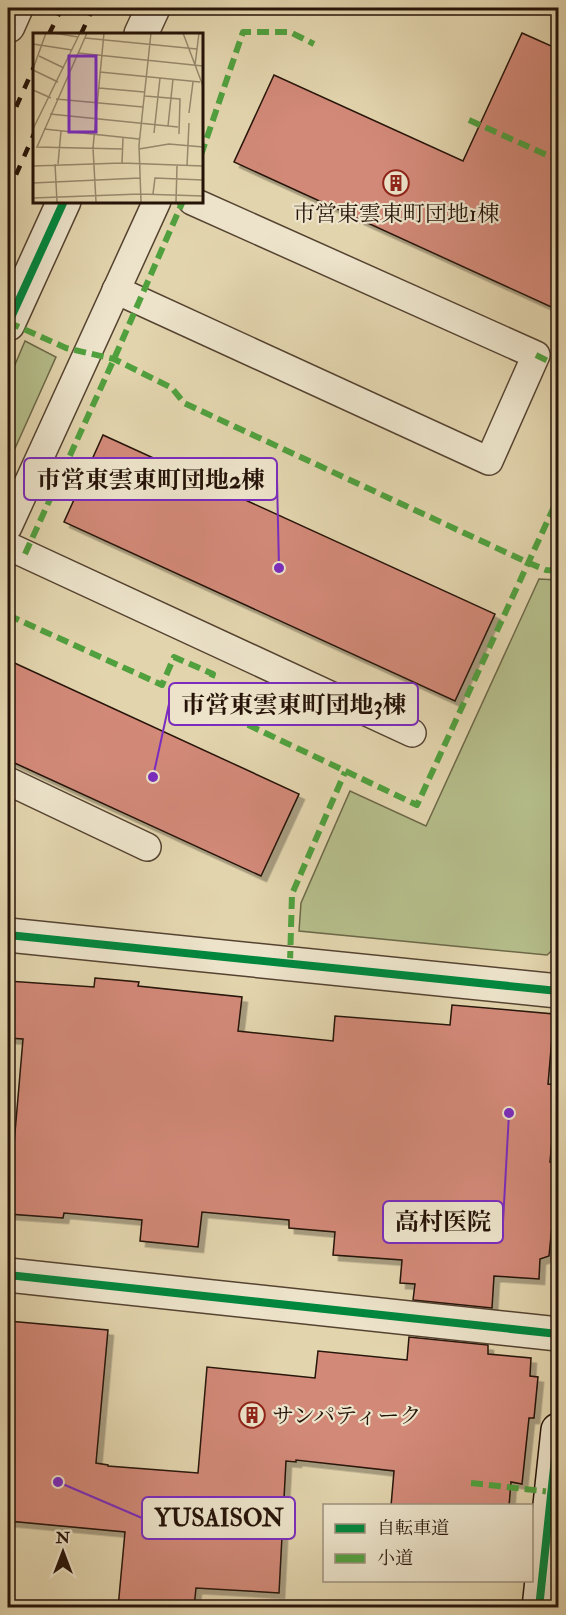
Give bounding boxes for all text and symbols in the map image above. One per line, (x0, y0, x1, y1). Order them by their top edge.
inset map (33, 33, 202, 202)
building icon: 市営東雲東町団地1棟 (381, 168, 411, 198)
place label: 市営東雲東町団地1棟 (293, 200, 499, 228)
callout: 市営東雲東町団地2棟 (24, 458, 277, 500)
text: 市営東雲東町団地2棟 (37, 465, 265, 496)
callout: 市営東雲東町団地3棟 (169, 683, 418, 725)
text: 市営東雲東町団地3棟 (181, 690, 407, 721)
callout: 高村医院 (383, 1201, 503, 1243)
text: 高村医院 (395, 1207, 491, 1238)
building icon: サンパティーク (237, 1400, 267, 1430)
place label: サンパティーク (272, 1402, 422, 1430)
callout: YUSAISON (142, 1497, 295, 1539)
text: YUSAISON (153, 1503, 284, 1534)
legend (323, 1504, 533, 1582)
text: 自転車道 (377, 1517, 449, 1540)
north arrow (33, 1522, 93, 1582)
text: N (55, 1528, 71, 1548)
text: 小道 (377, 1547, 413, 1570)

